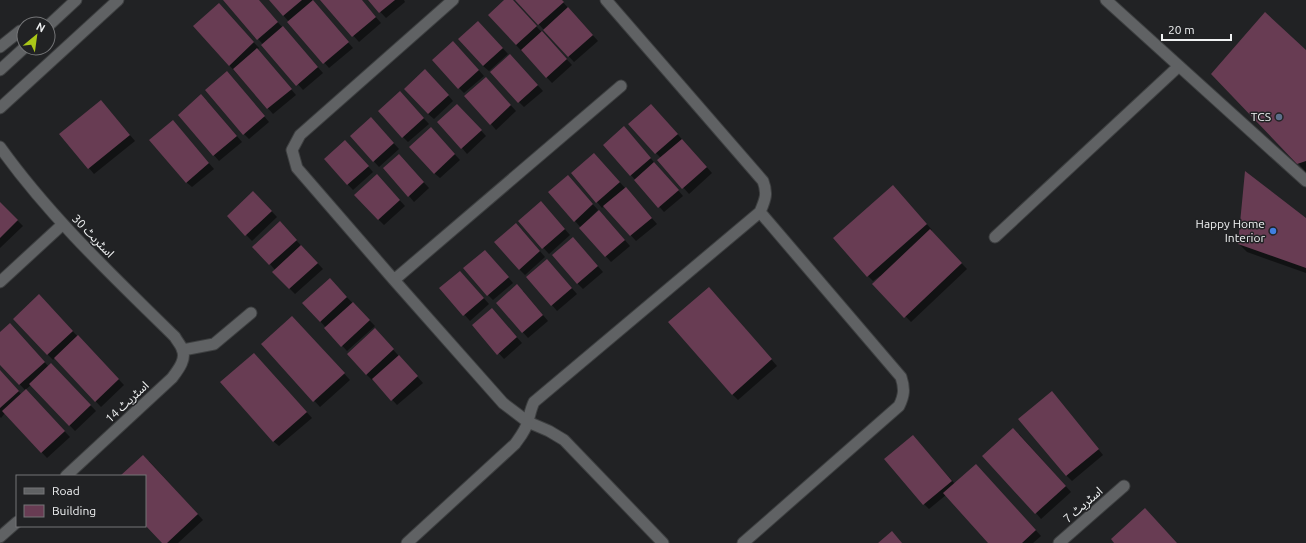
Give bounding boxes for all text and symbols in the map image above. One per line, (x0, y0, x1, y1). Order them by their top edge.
north arrow (16, 16, 56, 56)
scale bar (1162, 16, 1231, 42)
text: N (34, 20, 47, 34)
text: 20 m (1168, 23, 1195, 36)
place label: TCS (1251, 110, 1271, 123)
marker: TCS (1274, 112, 1284, 122)
street label: اسٹریٹ 30 (69, 212, 117, 260)
place label: Happy Home Interior (1196, 217, 1265, 244)
marker: Happy Home Interior (1268, 226, 1278, 236)
street label: اسٹریٹ 14 (102, 378, 152, 426)
legend (16, 475, 146, 527)
text: Road (52, 484, 80, 497)
street label: اسٹریٹ 7 (1061, 484, 1106, 526)
text: Building (52, 504, 96, 517)

